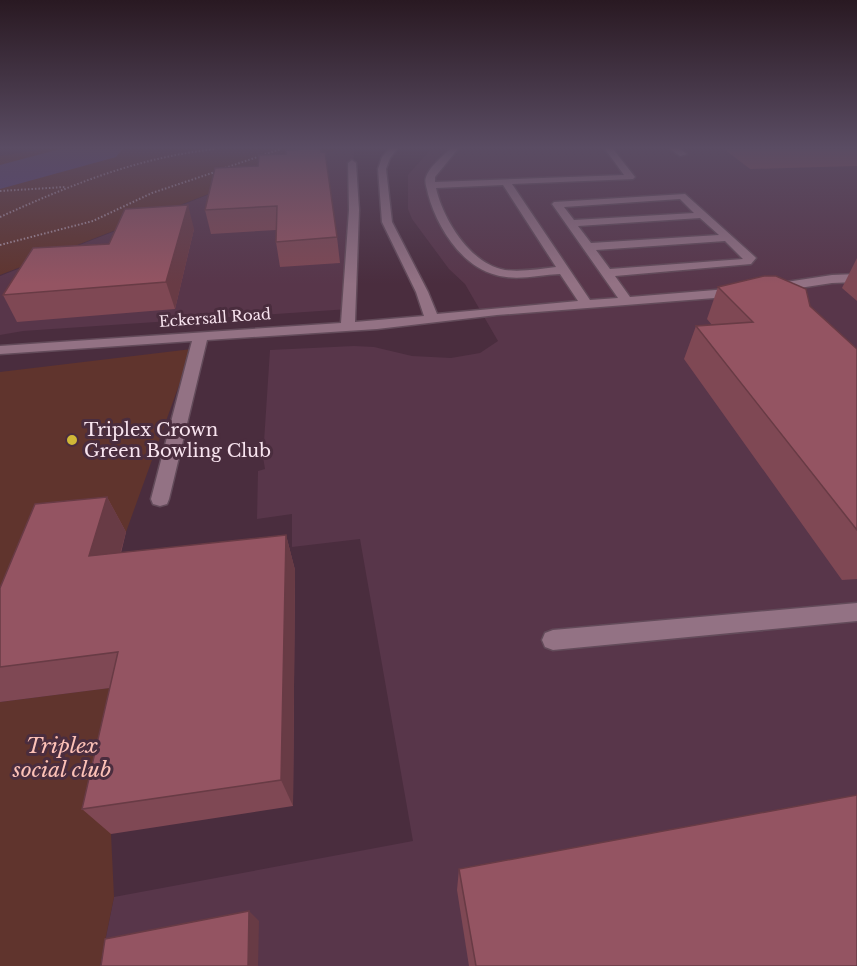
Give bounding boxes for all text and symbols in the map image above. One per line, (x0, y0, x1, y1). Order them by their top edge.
street label: Eckersall Road (158, 304, 272, 331)
place label: Triplex Crown Green Bowling Club (84, 419, 271, 462)
marker: Triplex Crown Green Bowling Club (65, 433, 79, 447)
park label: Triplex social club (12, 733, 111, 783)

